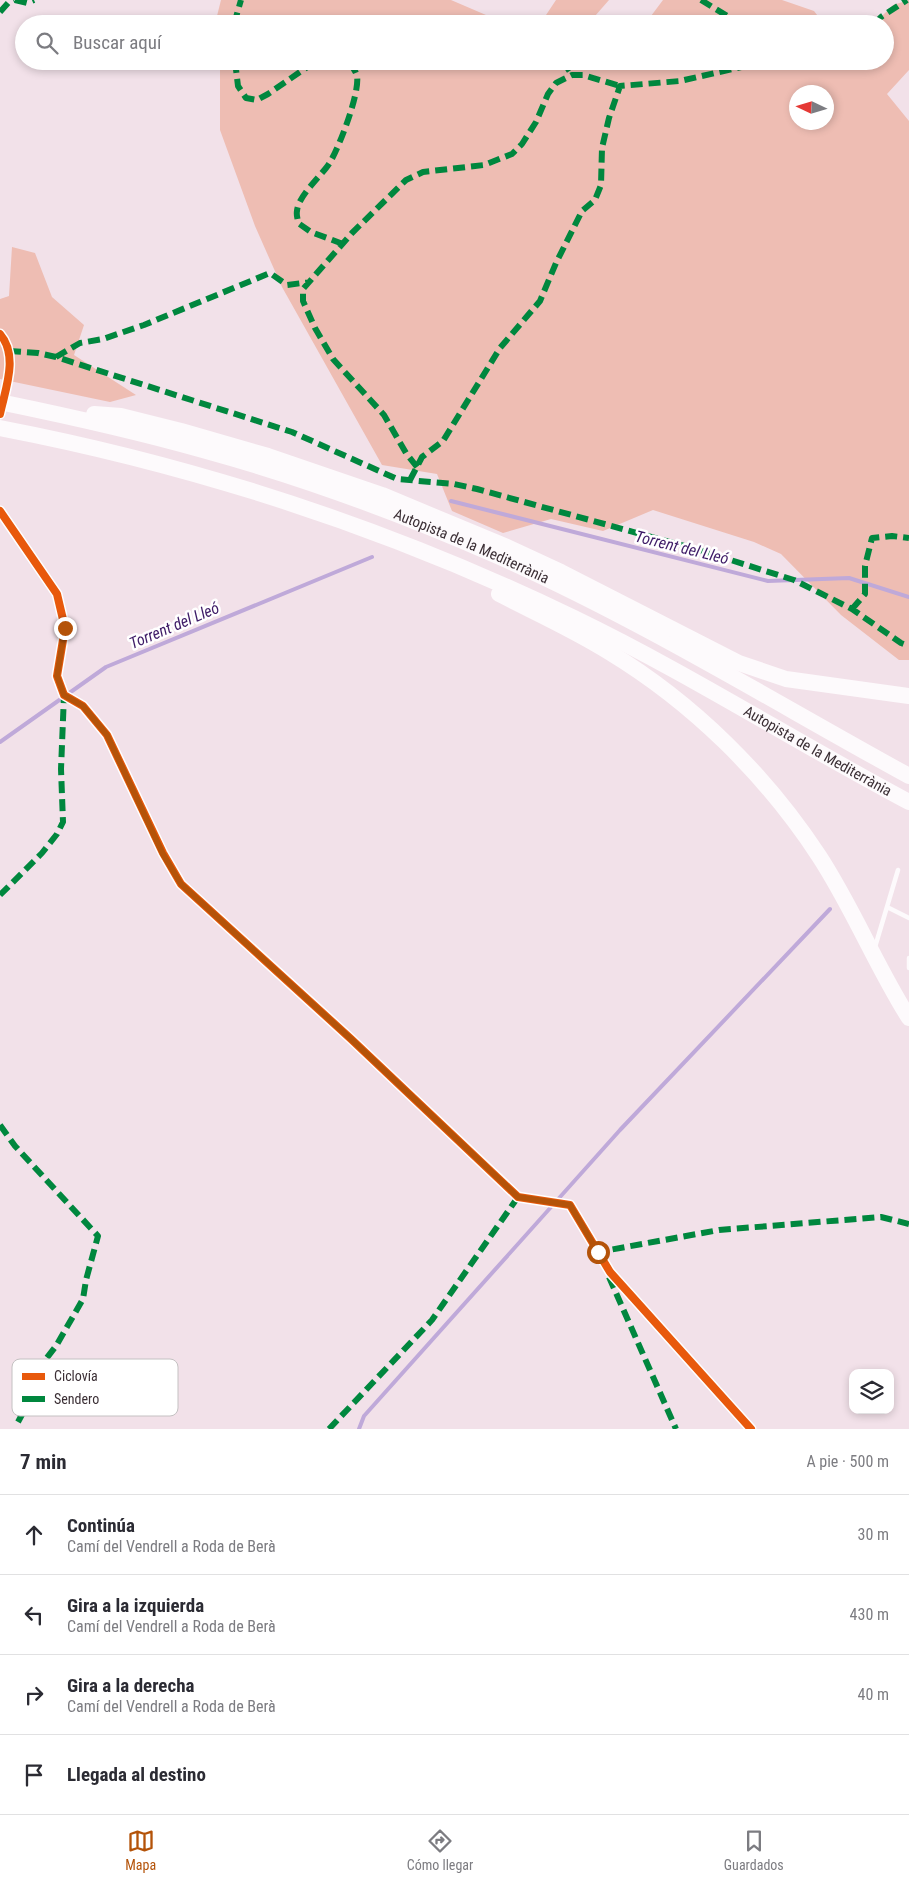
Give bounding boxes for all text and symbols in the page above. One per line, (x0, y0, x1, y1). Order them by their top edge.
search box (15, 15, 894, 70)
icon: search (33, 29, 61, 57)
text: Buscar aquí (73, 31, 162, 54)
north arrow (789, 85, 834, 130)
street label: Autopista de la Mediterrània (391, 505, 552, 587)
water label: Torrent del Lleó (633, 527, 731, 568)
water label: Torrent del Lleó (126, 598, 222, 653)
route end (54, 617, 77, 640)
street label: Autopista de la Mediterrània (740, 702, 895, 800)
route start (587, 1241, 610, 1264)
legend (12, 1359, 178, 1416)
text: Ciclovía (54, 1368, 98, 1384)
map controls (849, 1369, 894, 1414)
button: layers (849, 1369, 894, 1414)
text: Sendero (54, 1391, 99, 1407)
text: 7 min (20, 1450, 67, 1474)
text: A pie · 500 m (806, 1452, 889, 1471)
text: Continúa (67, 1514, 135, 1537)
icon: ahead (20, 1521, 48, 1549)
text: 30 m (857, 1525, 889, 1544)
text: Camí del Vendrell a Roda de Berà (67, 1537, 276, 1556)
text: Gira a la izquierda (67, 1594, 204, 1617)
icon: left (20, 1601, 48, 1629)
text: 430 m (850, 1605, 889, 1624)
text: Camí del Vendrell a Roda de Berà (67, 1617, 276, 1636)
text: Gira a la derecha (67, 1674, 194, 1697)
icon: right (20, 1681, 48, 1709)
text: 40 m (857, 1685, 889, 1704)
text: Camí del Vendrell a Roda de Berà (67, 1697, 276, 1716)
icon: arrive (20, 1761, 48, 1789)
text: Llegada al destino (67, 1763, 206, 1786)
tab: Mapa (125, 1827, 156, 1873)
tab: Cómo llegar (407, 1827, 473, 1873)
tab: Guardados (724, 1827, 784, 1873)

